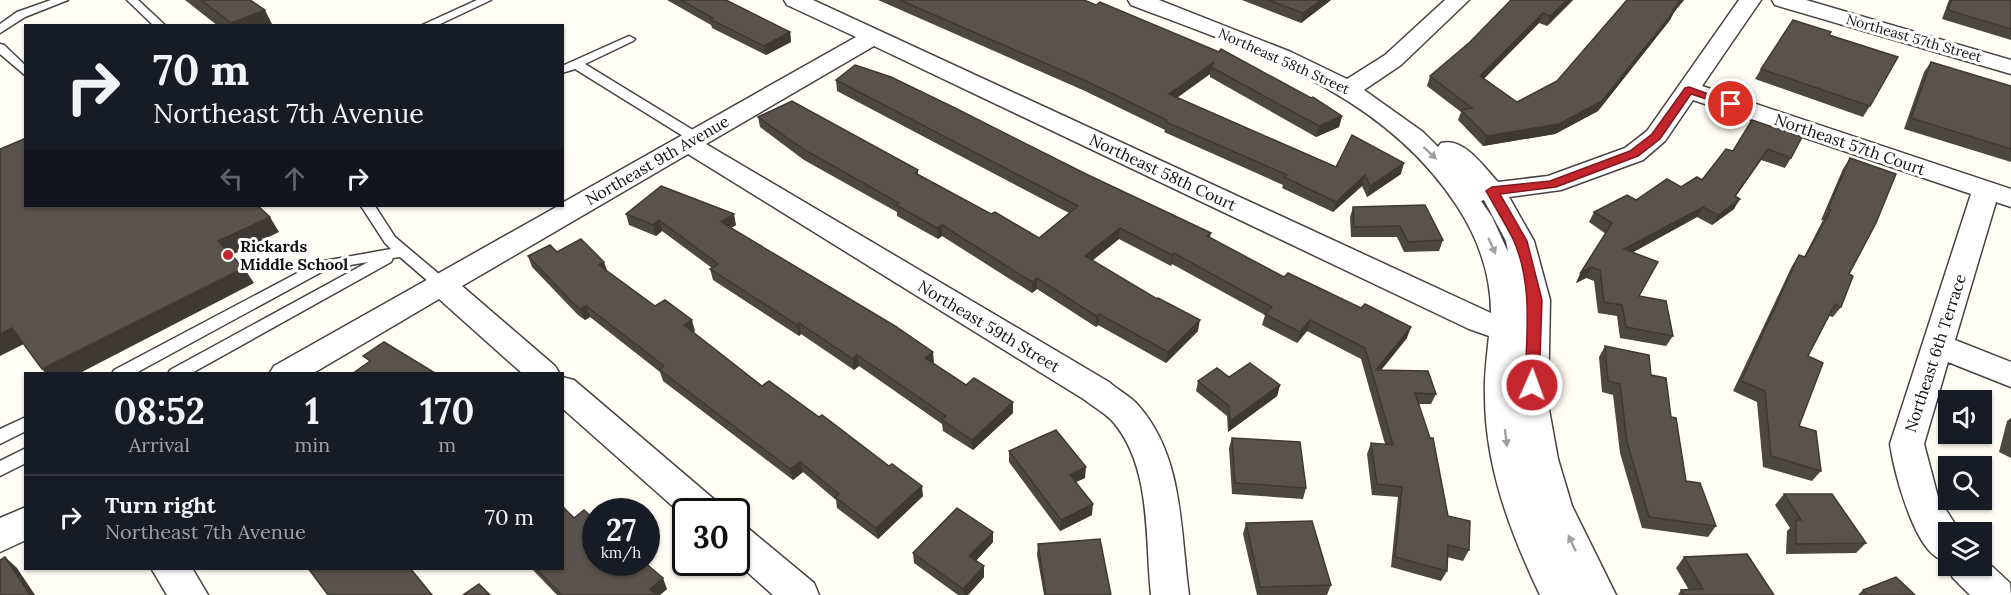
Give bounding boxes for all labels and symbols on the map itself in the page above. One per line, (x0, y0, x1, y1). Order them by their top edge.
street label: Northeast 57th Street (1844, 10, 1984, 66)
street label: Northeast 58th Street (1216, 24, 1353, 98)
pin (1705, 78, 1756, 129)
street label: Northeast 57th Court (1772, 109, 1929, 179)
street label: Northeast 9th Avenue (582, 111, 733, 209)
street label: Northeast 58th Court (1086, 129, 1240, 215)
one-way arrow (1422, 146, 1437, 159)
place label: Rickards Middle School (240, 236, 348, 274)
one-way arrow (1488, 237, 1497, 255)
marker: Rickards Middle School (221, 248, 235, 262)
street label: Northeast 6th Terrace (1900, 271, 1970, 435)
street label: Northeast 59th Street (914, 276, 1064, 377)
position arrow (1500, 353, 1564, 417)
one-way arrow (1502, 429, 1511, 448)
speed limit sign: 30 (672, 498, 750, 576)
one-way arrow (1567, 534, 1576, 551)

